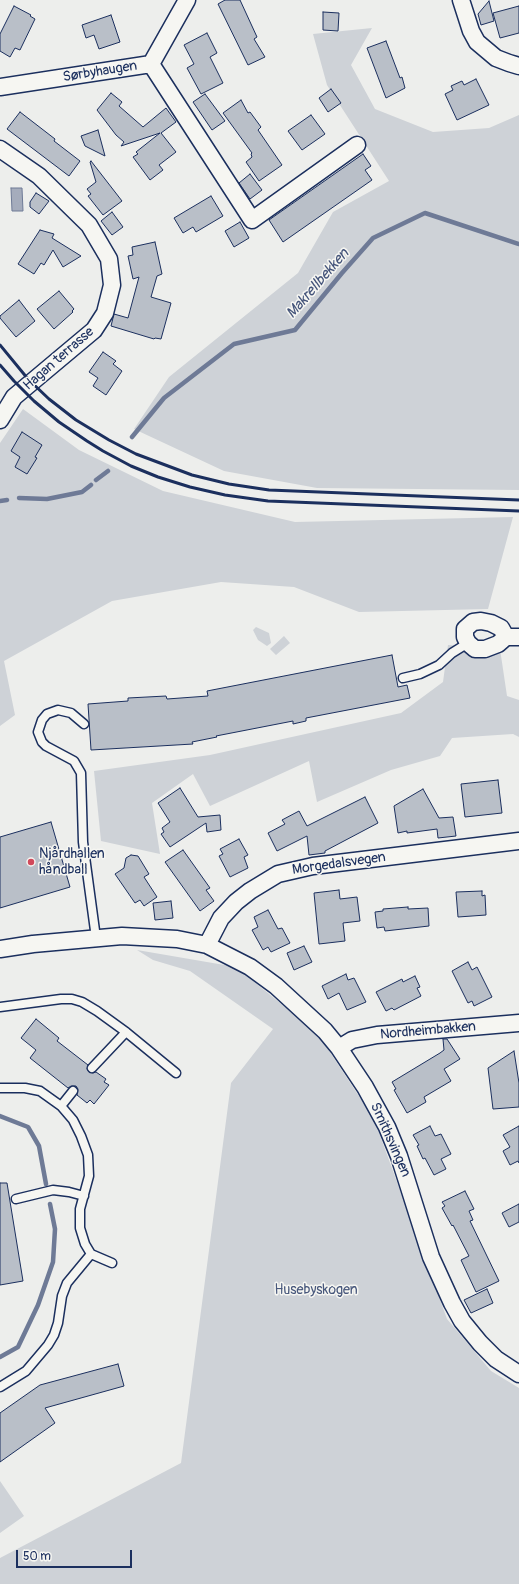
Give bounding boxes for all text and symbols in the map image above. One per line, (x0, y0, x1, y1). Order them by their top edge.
street label: Sørbyhaugen (62, 58, 138, 86)
water label: Makrellbekken (283, 245, 353, 323)
street label: Hagan terrasse (20, 324, 98, 394)
place label: Njårdhallen håndball (39, 846, 105, 878)
street label: Morgedalsvegen (291, 849, 387, 879)
marker: Njårdhallen håndball (26, 857, 36, 867)
street label: Nordheimbakken (379, 1018, 477, 1044)
street label: Smithsvingen (366, 1100, 414, 1180)
park label: Husebyskogen (274, 1282, 358, 1298)
scale bar (18, 1542, 134, 1568)
text: 50 m (23, 1549, 51, 1564)

